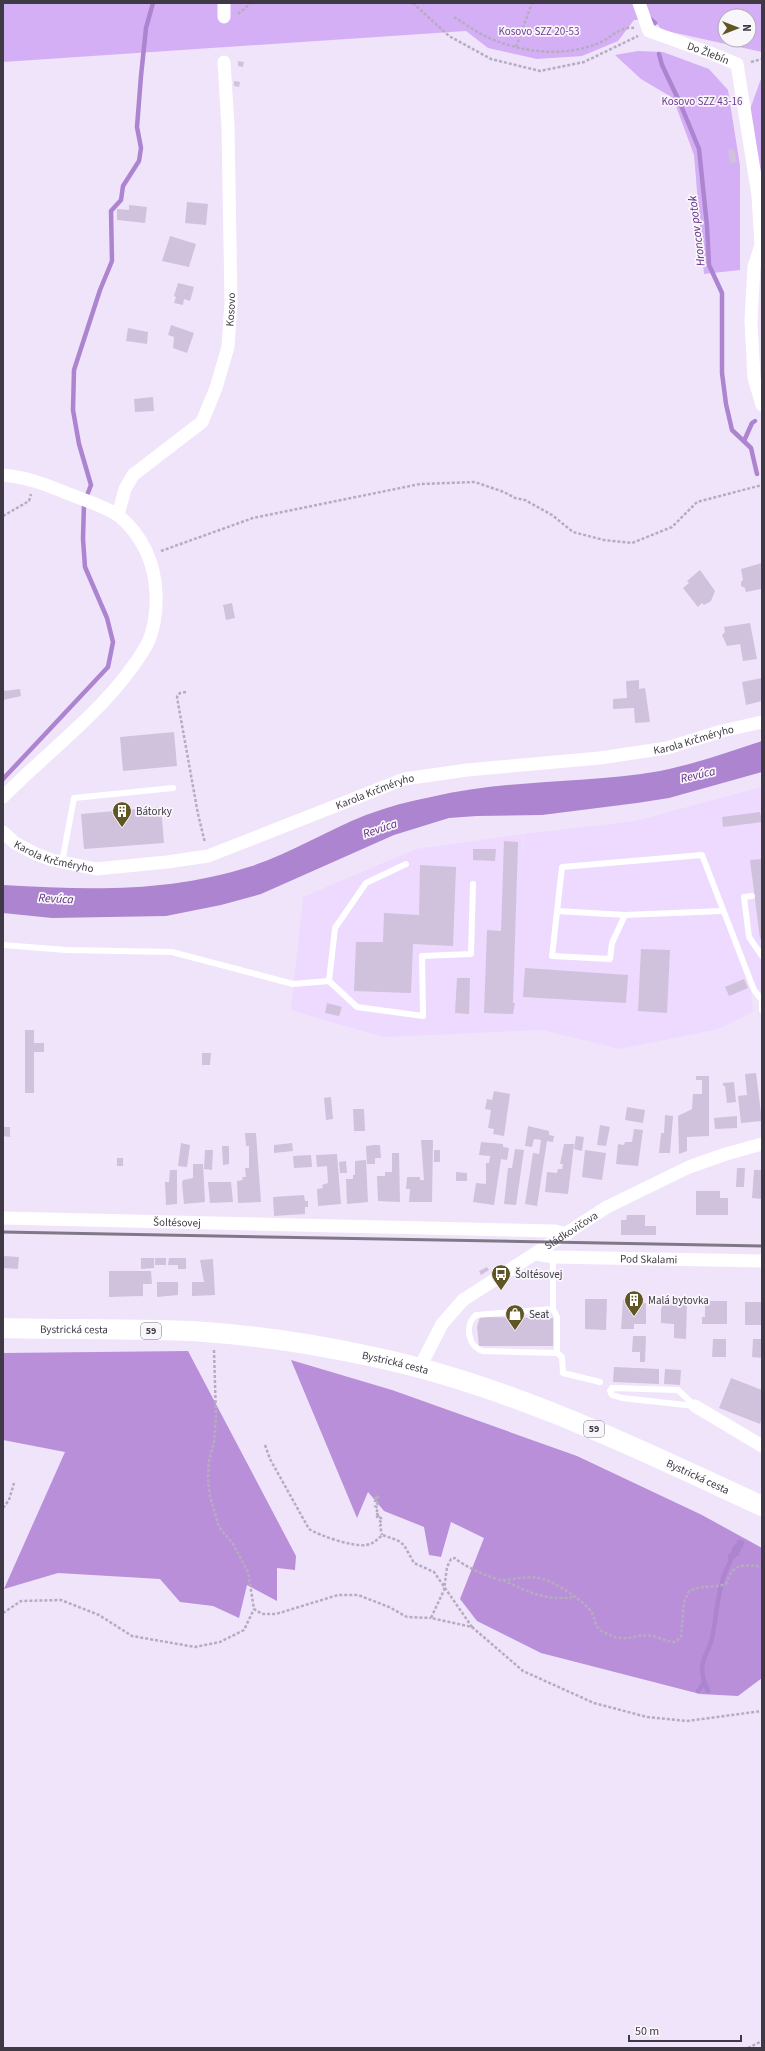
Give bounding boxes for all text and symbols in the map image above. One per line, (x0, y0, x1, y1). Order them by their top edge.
north arrow (717, 8, 757, 48)
park label: Kosovo SZZ 20-53 (498, 24, 580, 39)
text: N (739, 24, 754, 32)
street label: Do Žlebín (685, 38, 732, 68)
park label: Kosovo SZZ 43-16 (661, 94, 743, 109)
water label: Hroncov potok (684, 194, 710, 267)
street label: Kosovo (222, 293, 239, 327)
street label: Karola Krčméryho (652, 721, 735, 757)
water label: Revúca (679, 763, 718, 787)
street label: Karola Krčméryho (333, 770, 415, 813)
building icon: Bátorky (111, 800, 133, 828)
place label: Bátorky (136, 804, 172, 819)
water label: Revúca (361, 815, 400, 843)
street label: Karola Krčméryho (12, 836, 95, 876)
water label: Revúca (38, 890, 75, 908)
street label: Sládkovičova (541, 1208, 601, 1253)
street label: Šoltésovej (153, 1214, 201, 1230)
street label: Pod Skalami (620, 1251, 677, 1267)
bus stop icon: Šoltésovej (490, 1263, 512, 1291)
place label: Šoltésovej (515, 1267, 562, 1282)
building icon: Malá bytovka (623, 1289, 645, 1317)
place label: Malá bytovka (648, 1293, 709, 1308)
shop icon: Seat (504, 1303, 526, 1331)
place label: Seat (529, 1307, 550, 1322)
street label: Bystrická cesta (40, 1321, 108, 1337)
road number: 59 (141, 1323, 161, 1339)
street label: Bystrická cesta (361, 1347, 430, 1378)
road number: 59 (584, 1421, 604, 1437)
street label: Bystrická cesta (664, 1455, 732, 1497)
scale bar (629, 2017, 741, 2043)
text: 50 m (635, 2023, 659, 2040)

